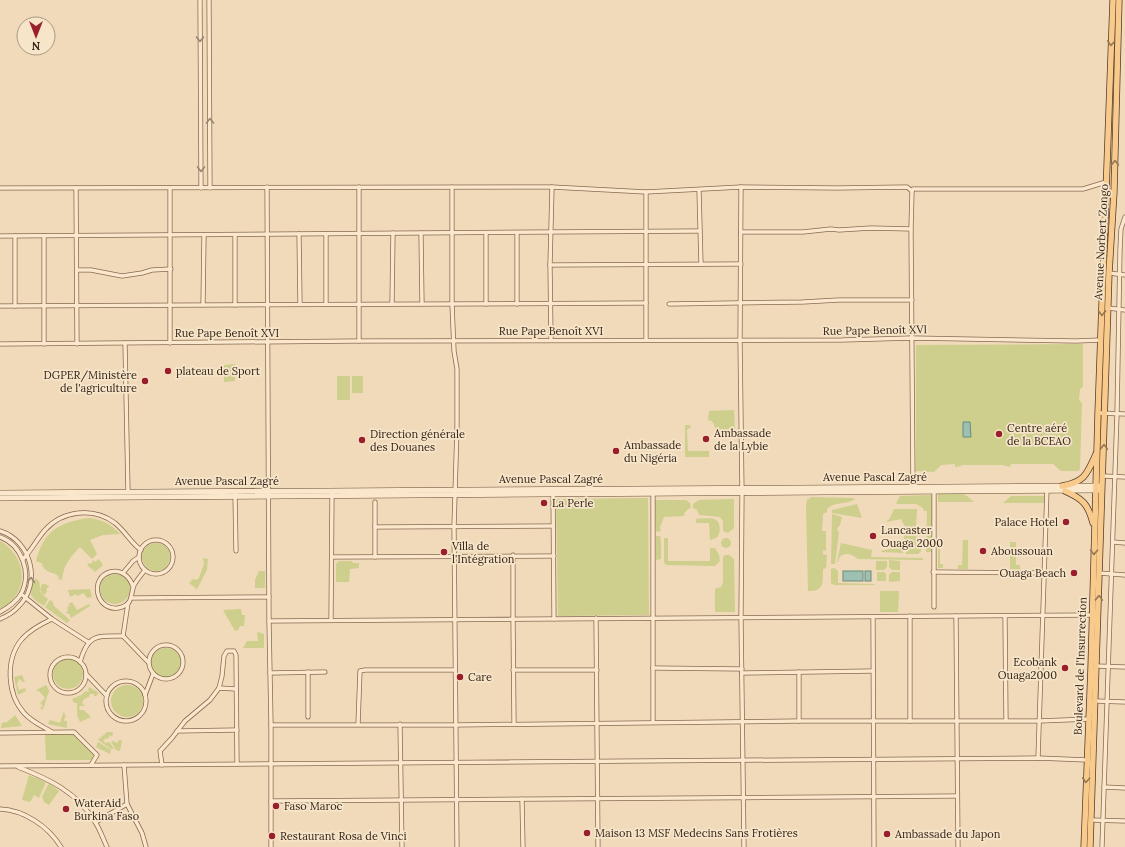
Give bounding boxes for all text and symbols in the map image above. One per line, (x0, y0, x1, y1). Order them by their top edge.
north arrow (16, 16, 56, 56)
one-way arrow (196, 36, 204, 42)
text: N (31, 39, 40, 53)
one-way arrow (1107, 40, 1116, 46)
one-way arrow (206, 118, 214, 124)
one-way arrow (1111, 160, 1119, 166)
one-way arrow (197, 166, 205, 172)
street label: Avenue Norbert Zongo (1091, 184, 1111, 301)
one-way arrow (1098, 310, 1106, 316)
street label: Rue Pape Benoît XVI (823, 322, 928, 338)
street label: Rue Pape Benoît XVI (499, 324, 604, 338)
street label: Rue Pape Benoît XVI (175, 326, 280, 340)
place label: plateau de Sport (176, 364, 261, 378)
marker: plateau de Sport (163, 366, 173, 376)
place label: DGPER/Ministère de l'agriculture (44, 368, 137, 395)
marker: DGPER/Ministère de l'agriculture (140, 376, 150, 386)
place label: Centre aéré de la BCEAO (1007, 421, 1071, 448)
place label: Ambassade de la Lybie (713, 426, 771, 453)
place label: Direction générale des Douanes (370, 427, 465, 454)
marker: Centre aéré de la BCEAO (994, 429, 1004, 439)
marker: Ambassade de la Lybie (701, 434, 711, 444)
marker: Direction générale des Douanes (357, 435, 367, 445)
place label: Ambassade du Nigéria (623, 438, 681, 465)
one-way arrow (1099, 444, 1108, 450)
marker: Ambassade du Nigéria (611, 446, 621, 456)
street label: Avenue Pascal Zagré (822, 470, 927, 484)
street label: Avenue Pascal Zagré (498, 472, 603, 486)
street label: Avenue Pascal Zagré (174, 474, 279, 488)
place label: La Perle (552, 496, 593, 510)
marker: La Perle (539, 498, 549, 508)
place label: Palace Hotel (994, 515, 1058, 529)
marker: Palace Hotel (1061, 517, 1071, 527)
place label: Lancaster Ouaga 2000 (881, 523, 943, 550)
marker: Lancaster Ouaga 2000 (868, 531, 878, 541)
place label: Villa de l'Intégration (451, 539, 515, 566)
place label: Aboussouan (990, 544, 1053, 558)
marker: Aboussouan (978, 546, 988, 556)
marker: Villa de l'Intégration (439, 547, 449, 557)
one-way arrow (1089, 549, 1098, 555)
place label: Ouaga Beach (999, 566, 1066, 580)
marker: Ouaga Beach (1069, 568, 1079, 578)
one-way arrow (26, 577, 35, 583)
one-way arrow (1094, 595, 1103, 601)
street label: Boulevard de l'Insurrection (1071, 596, 1089, 735)
place label: Ecobank Ouaga2000 (998, 655, 1057, 682)
marker: Ecobank Ouaga2000 (1060, 663, 1070, 673)
place label: Care (468, 670, 492, 684)
marker: Care (455, 672, 465, 682)
one-way arrow (1082, 777, 1091, 783)
place label: WaterAid Burkina Faso (74, 796, 139, 823)
place label: Faso Maroc (284, 799, 343, 813)
marker: Faso Maroc (271, 801, 281, 811)
marker: WaterAid Burkina Faso (61, 804, 71, 814)
place label: Maison 13 MSF Medecins Sans Frotières (595, 826, 798, 840)
place label: Ambassade du Japon (894, 827, 1001, 841)
marker: Maison 13 MSF Medecins Sans Frotières (582, 828, 592, 838)
place label: Restaurant Rosa de Vinci (280, 829, 407, 843)
marker: Ambassade du Japon (882, 829, 892, 839)
marker: Restaurant Rosa de Vinci (267, 831, 277, 841)

